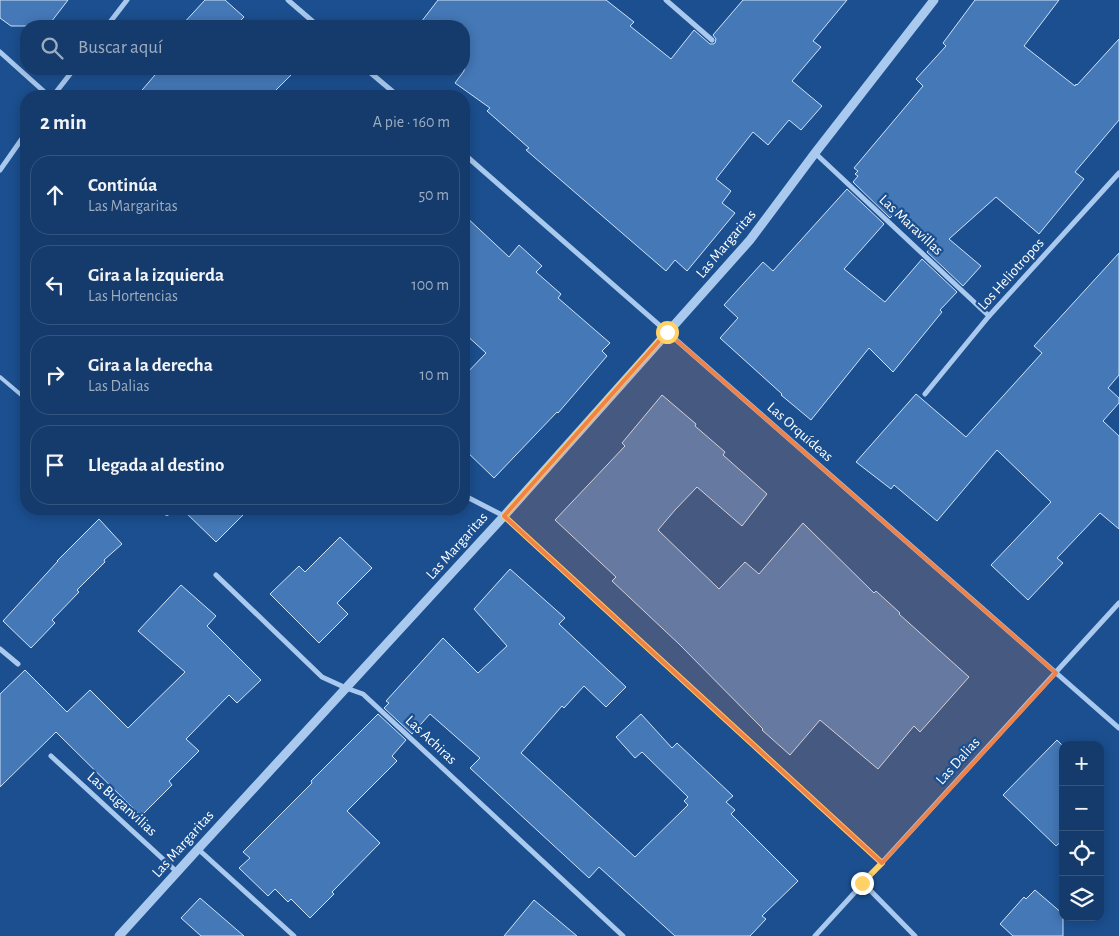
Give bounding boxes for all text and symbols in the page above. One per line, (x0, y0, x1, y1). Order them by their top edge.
search box (20, 20, 470, 75)
icon: search (38, 34, 66, 62)
text: Buscar aquí (78, 38, 163, 57)
text: 2 min (40, 112, 87, 133)
text: A pie · 160 m (373, 114, 450, 130)
text: Continúa (88, 176, 157, 195)
icon: ahead (41, 181, 69, 209)
text: 50 m (418, 187, 449, 203)
street label: Las Maravillas (876, 192, 946, 258)
text: Las Margaritas (88, 198, 178, 214)
street label: Las Margaritas (693, 207, 759, 281)
street label: Los Heliotropos (975, 235, 1047, 313)
text: Gira a la izquierda (88, 266, 224, 285)
icon: left (41, 271, 69, 299)
text: 100 m (411, 277, 449, 293)
text: Las Hortencias (88, 288, 178, 304)
route start (656, 321, 679, 344)
text: Gira a la derecha (88, 356, 213, 375)
icon: right (41, 361, 69, 389)
text: 10 m (420, 367, 449, 383)
text: Las Dalias (88, 378, 149, 394)
street label: Las Orquídeas (764, 400, 836, 464)
icon: arrive (41, 451, 69, 479)
text: Llegada al destino (88, 456, 225, 475)
street label: Las Margaritas (423, 510, 491, 582)
street label: Las Achiras (402, 713, 460, 767)
street label: Las Dalias (933, 735, 983, 787)
map controls (1059, 741, 1104, 921)
button: + (1059, 741, 1104, 786)
street label: Las Buganvilias (84, 769, 160, 839)
button: − (1059, 786, 1104, 831)
street label: Las Margaritas (149, 808, 217, 880)
button: locate (1059, 831, 1104, 876)
route end (851, 872, 874, 895)
button: layers (1059, 876, 1104, 921)

